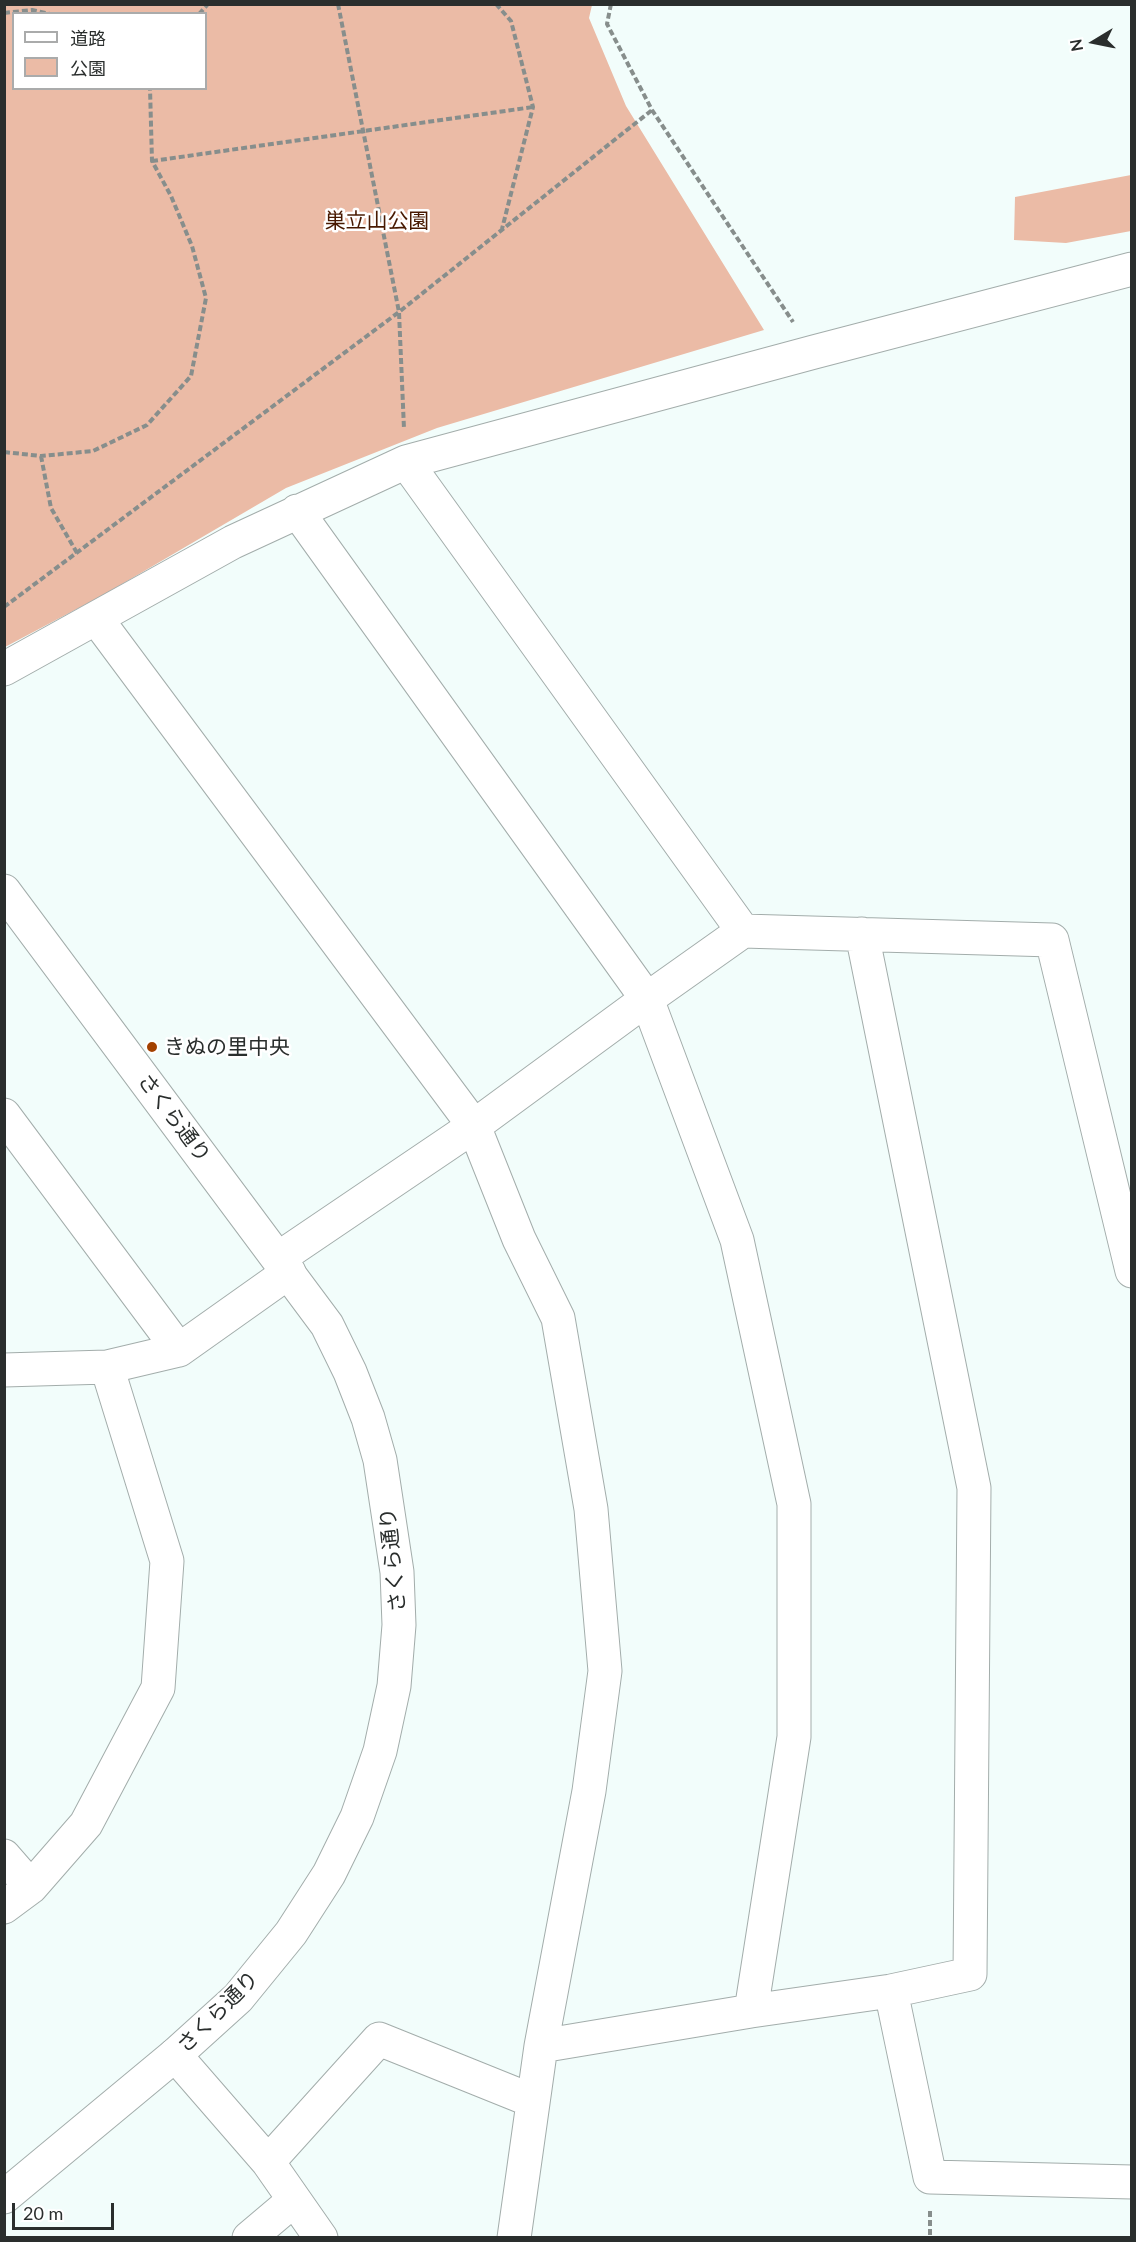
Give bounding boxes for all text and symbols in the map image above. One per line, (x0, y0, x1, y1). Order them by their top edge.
legend (12, 12, 207, 90)
north arrow (1064, 12, 1124, 72)
text: 道路 (70, 27, 106, 49)
text: N (1065, 38, 1086, 53)
text: 公園 (70, 57, 106, 79)
park label: 巣立山公園 (325, 208, 429, 234)
place label: きぬの里中央 (164, 1034, 290, 1060)
marker: きぬの里中央 (145, 1040, 159, 1054)
street label: さくら通り (132, 1068, 216, 1168)
street label: さくら通り (375, 1506, 411, 1614)
street label: さくら通り (172, 1966, 264, 2058)
scale bar (15, 2191, 117, 2229)
text: 20 m (23, 2202, 63, 2224)

